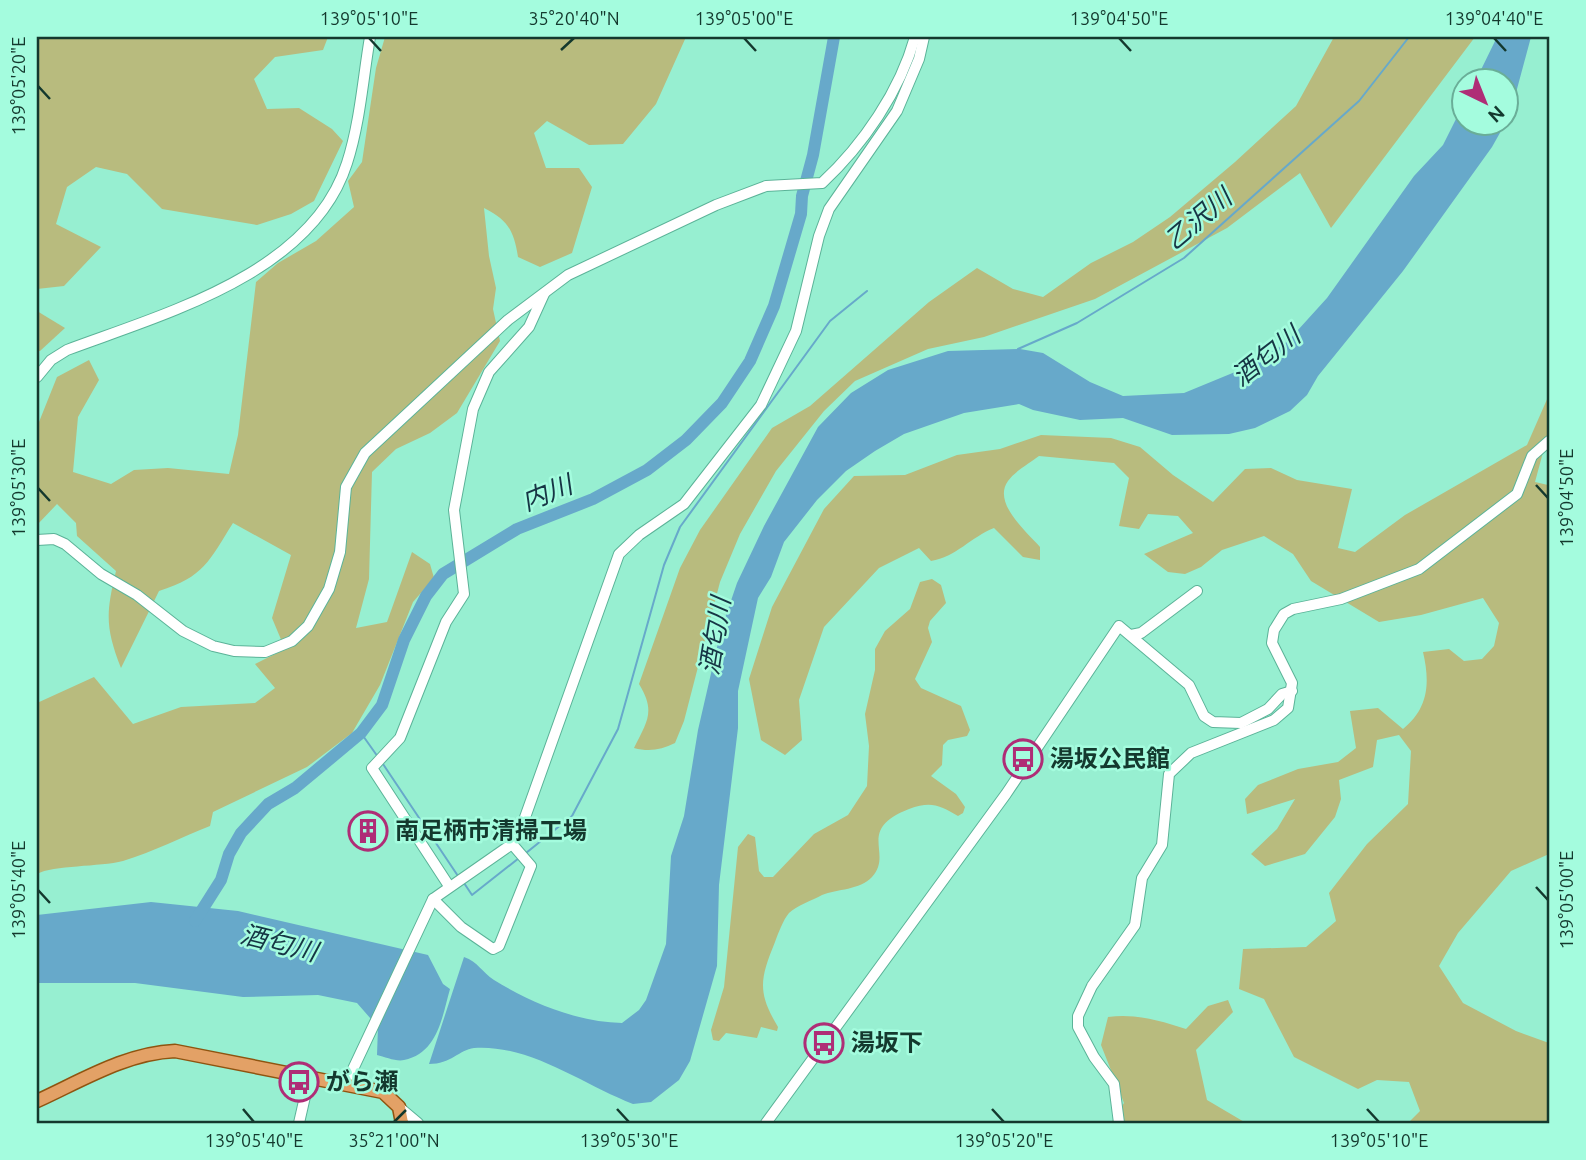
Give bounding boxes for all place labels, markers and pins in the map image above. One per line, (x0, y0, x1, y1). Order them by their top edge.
bus stop icon: 湯坂公民館 (1002, 738, 1044, 780)
place label: 湯坂公民館 (1050, 745, 1170, 772)
building icon: 南足柄市清掃工場 (347, 810, 389, 852)
place label: 南足柄市清掃工場 (395, 817, 587, 844)
bus stop icon: 湯坂下 (803, 1022, 845, 1064)
place label: 湯坂下 (851, 1029, 923, 1056)
bus stop icon: がら瀬 (278, 1061, 320, 1103)
place label: がら瀬 (326, 1068, 398, 1095)

